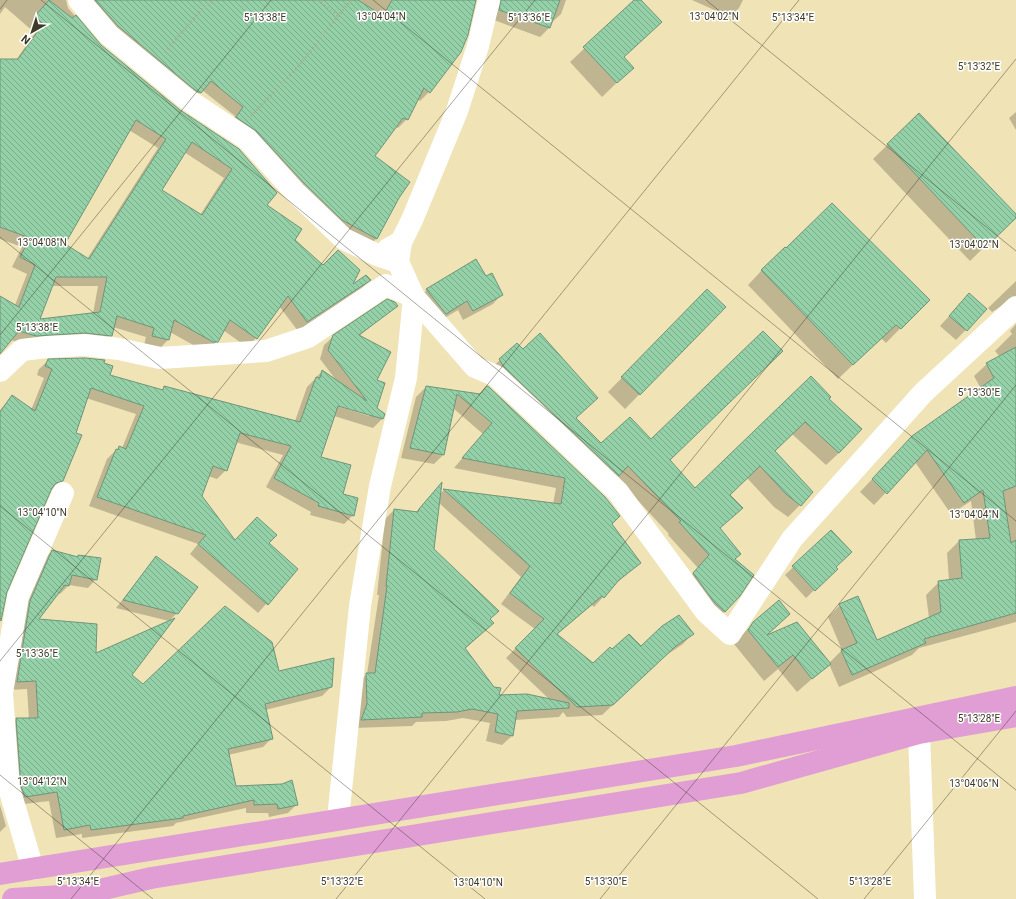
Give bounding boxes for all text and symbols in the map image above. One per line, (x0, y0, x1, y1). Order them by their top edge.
text: 13°04'04"N (356, 11, 406, 22)
text: 13°04'02"N (689, 11, 739, 22)
north arrow (12, 12, 52, 52)
text: 5°13'38"E (244, 12, 287, 23)
text: 5°13'36"E (508, 12, 551, 23)
text: 5°13'34"E (772, 12, 815, 23)
text: N (19, 32, 33, 47)
text: 5°13'32"E (958, 61, 1001, 72)
text: 13°04'08"N (17, 237, 67, 248)
text: 13°04'02"N (949, 239, 999, 250)
text: 5°13'38"E (16, 322, 59, 333)
text: 5°13'30"E (958, 387, 1001, 398)
text: 13°04'10"N (17, 507, 67, 518)
text: 13°04'04"N (949, 509, 999, 520)
text: 5°13'36"E (16, 648, 59, 659)
text: 5°13'28"E (958, 713, 1001, 724)
text: 13°04'12"N (17, 776, 67, 787)
text: 13°04'06"N (949, 778, 999, 789)
text: 5°13'34"E (57, 876, 100, 887)
text: 5°13'32"E (321, 876, 364, 887)
text: 5°13'30"E (585, 876, 628, 887)
text: 5°13'28"E (849, 876, 892, 887)
text: 13°04'10"N (453, 877, 503, 888)

